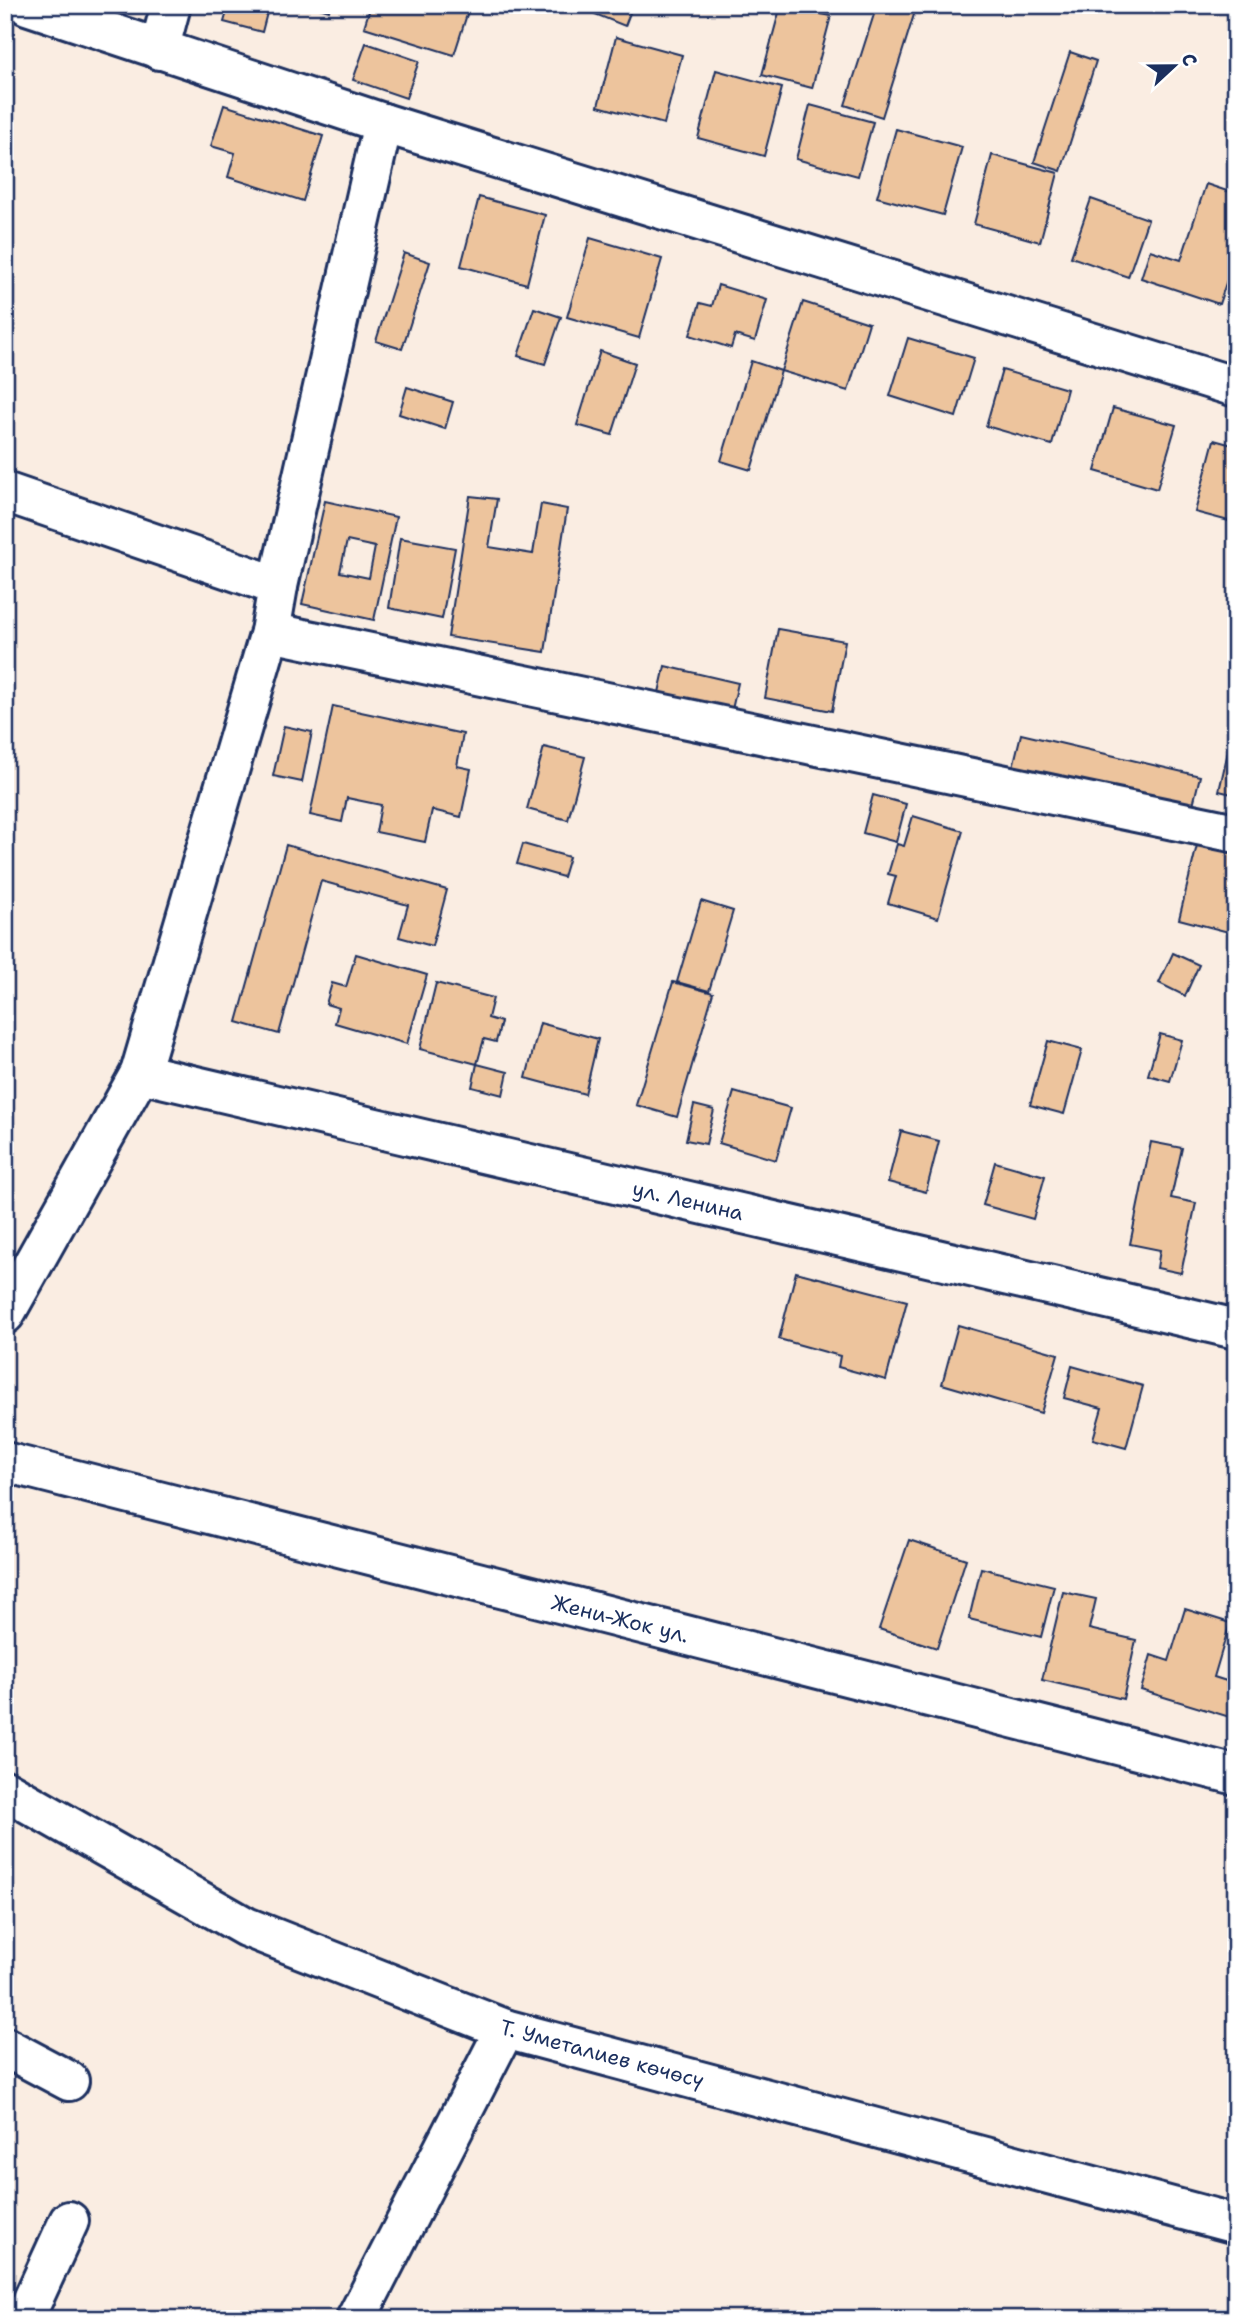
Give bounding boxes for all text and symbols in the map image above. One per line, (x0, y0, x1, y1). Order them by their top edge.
north arrow (1140, 32, 1210, 102)
text: С (1176, 50, 1203, 70)
street label: ул. Ленина (630, 1175, 746, 1227)
street label: Жени-Жок ул. (548, 1588, 692, 1650)
street label: Т. Уметалиев көчөсү (497, 2013, 707, 2095)

